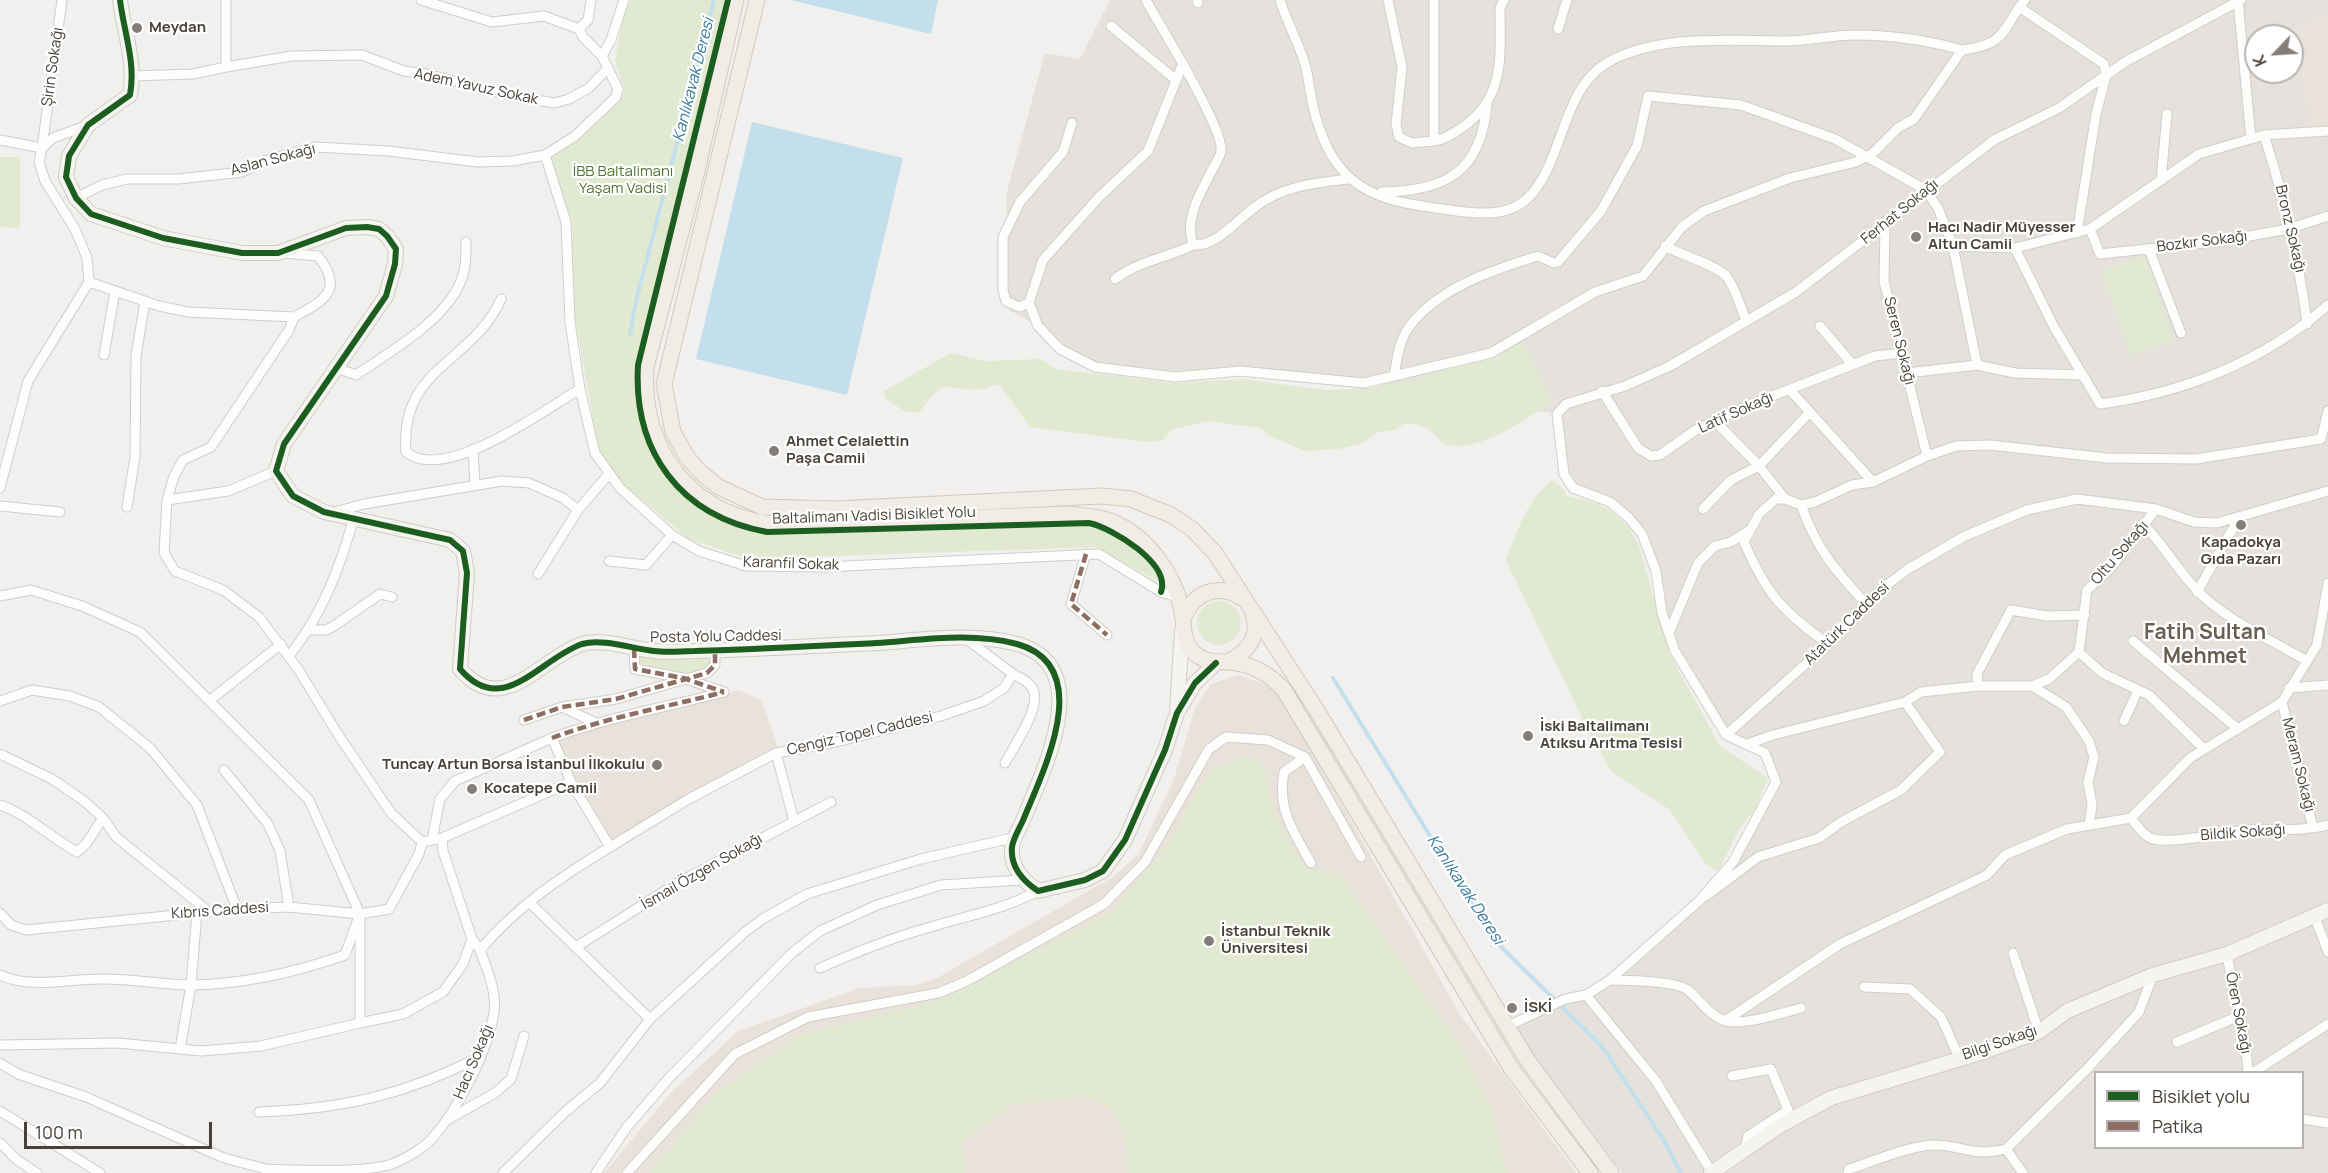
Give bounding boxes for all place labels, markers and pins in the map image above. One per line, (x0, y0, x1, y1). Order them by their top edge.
place label: Meydan (149, 19, 206, 37)
marker: Meydan (130, 21, 144, 35)
place label: Hacı Nadir Müyesser Altun Camii (1928, 219, 2076, 254)
marker: Hacı Nadir Müyesser Altun Camii (1909, 230, 1923, 244)
place label: Ahmet Celalettin Paşa Camii (786, 433, 909, 468)
marker: Ahmet Celalettin Paşa Camii (767, 444, 781, 458)
marker: Kapadokya Gıda Pazarı (2234, 518, 2248, 532)
place label: Kapadokya Gıda Pazarı (2201, 534, 2281, 569)
place label: İski Baltalimanı Atıksu Arıtma Tesisi (1540, 718, 1682, 753)
marker: İski Baltalimanı Atıksu Arıtma Tesisi (1521, 729, 1535, 743)
place label: Tuncay Artun Borsa İstanbul İlkokulu (382, 756, 645, 774)
marker: Tuncay Artun Borsa İstanbul İlkokulu (650, 758, 664, 772)
place label: Kocatepe Camii (484, 780, 597, 798)
marker: Kocatepe Camii (465, 782, 479, 796)
place label: İstanbul Teknik Üniversitesi (1221, 923, 1330, 958)
marker: İstanbul Teknik Üniversitesi (1202, 934, 1216, 948)
place label: İSKİ (1524, 999, 1552, 1017)
marker: İSKİ (1505, 1001, 1519, 1015)

